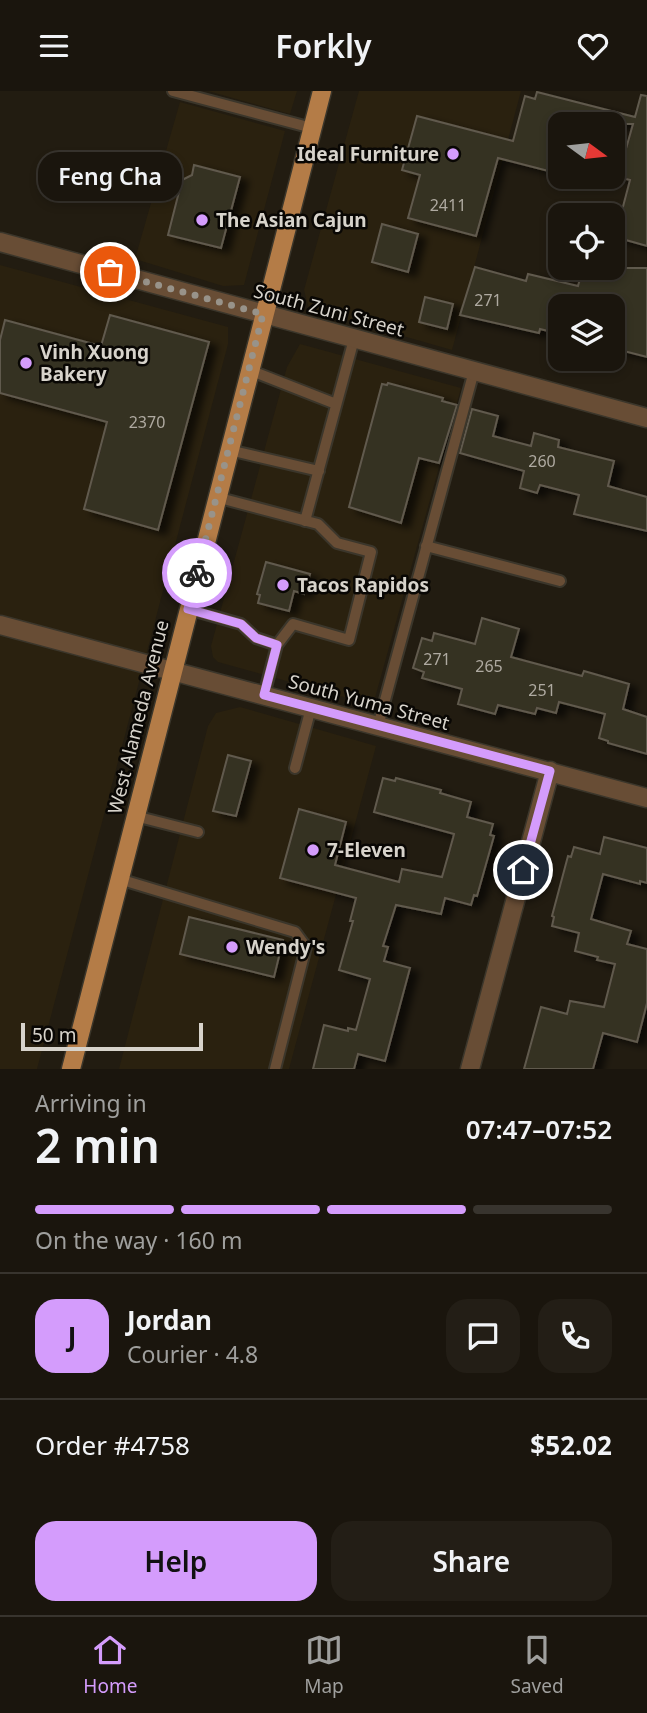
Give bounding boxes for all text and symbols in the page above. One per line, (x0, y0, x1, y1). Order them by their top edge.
text: Forkly (275, 24, 372, 67)
icon: menu (35, 27, 73, 65)
icon: heart (574, 27, 612, 65)
north arrow (548, 112, 625, 189)
map controls (548, 112, 625, 371)
place label: Ideal Furniture (297, 141, 439, 167)
marker: Ideal Furniture (445, 146, 461, 162)
callout: Feng Cha (38, 153, 182, 202)
text: Feng Cha (58, 160, 162, 192)
house number: 2411 (430, 194, 466, 216)
button: locate (548, 203, 625, 280)
place label: The Asian Cajun (216, 207, 367, 233)
marker: The Asian Cajun (194, 212, 210, 228)
pin (80, 242, 140, 302)
icon: bag (91, 253, 129, 291)
street label: South Zuni Street (251, 277, 407, 343)
house number: 271 (474, 289, 502, 311)
button: layers (548, 294, 625, 371)
place label: Vinh Xuong Bakery (40, 339, 149, 387)
marker: Vinh Xuong Bakery (18, 355, 34, 371)
house number: 2370 (129, 411, 165, 433)
house number: 260 (528, 450, 556, 472)
courier (162, 538, 232, 608)
icon: bike (178, 554, 216, 592)
place label: Tacos Rapidos (297, 572, 429, 598)
marker: Tacos Rapidos (275, 577, 291, 593)
street label: West Alameda Avenue (101, 617, 175, 817)
house number: 271 (423, 648, 451, 670)
house number: 265 (475, 655, 503, 677)
street label: South Yuma Street (286, 668, 452, 736)
house number: 251 (528, 679, 556, 701)
place label: 7-Eleven (327, 837, 406, 863)
pin (493, 840, 553, 900)
marker: 7-Eleven (305, 842, 321, 858)
icon: home (504, 851, 542, 889)
place label: Wendy's (246, 934, 325, 960)
marker: Wendy's (224, 939, 240, 955)
scale bar (21, 1020, 203, 1052)
text: 50 m (32, 1022, 76, 1048)
text: Arriving in (35, 1087, 147, 1119)
text: 07:47–07:52 (466, 1111, 612, 1147)
text: 2 min (35, 1114, 160, 1176)
text: On the way · 160 m (35, 1224, 242, 1256)
button: chat (446, 1299, 520, 1373)
button: phone (538, 1299, 612, 1373)
text: Jordan (127, 1302, 212, 1338)
text: J (68, 1318, 76, 1354)
text: Courier · 4.8 (127, 1338, 258, 1370)
text: Order #4758 (35, 1427, 190, 1463)
text: $52.02 (530, 1427, 612, 1463)
button: Help (35, 1521, 317, 1601)
button: Share (331, 1521, 612, 1601)
tab: Home (83, 1631, 137, 1699)
tab: Map (304, 1631, 344, 1699)
tab: Saved (510, 1631, 564, 1699)

